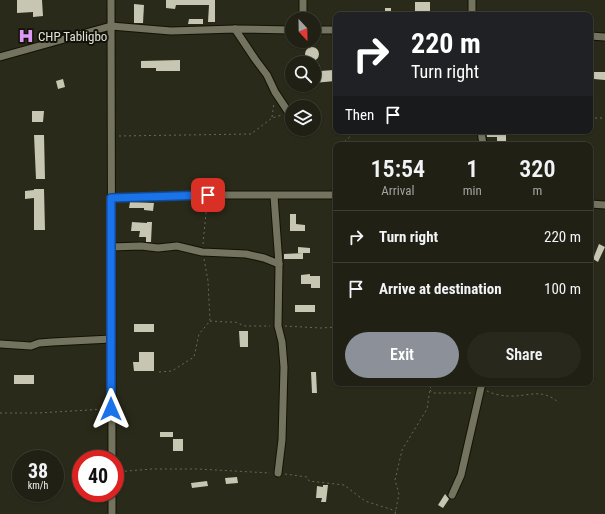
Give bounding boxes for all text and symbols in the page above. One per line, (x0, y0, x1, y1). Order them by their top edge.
north arrow (285, 12, 321, 48)
map controls (285, 12, 321, 136)
hospital icon: CHP Tabligbo (17, 27, 35, 45)
text: 220 m (411, 27, 481, 60)
icon: right (345, 28, 397, 80)
place label: CHP Tabligbo (38, 29, 107, 44)
button: search (285, 56, 321, 92)
text: Turn right (411, 61, 479, 82)
button: layers (285, 100, 321, 136)
icon: arrive (382, 104, 404, 126)
text: Then (345, 106, 374, 124)
text: 15:54 (371, 155, 425, 183)
text: 1 (466, 155, 478, 183)
text: 320 (519, 155, 555, 183)
pin (191, 178, 225, 212)
text: Arrival (381, 183, 414, 198)
text: min (463, 183, 482, 198)
text: m (532, 183, 542, 198)
icon: arrive (197, 184, 219, 206)
icon: right (345, 226, 367, 248)
text: Turn right (379, 228, 438, 246)
text: 220 m (544, 228, 581, 246)
icon: arrive (345, 278, 367, 300)
text: Arrive at destination (379, 280, 502, 298)
text: 100 m (544, 280, 581, 298)
button: Exit (345, 332, 459, 378)
button: Share (467, 332, 581, 378)
position arrow (90, 388, 132, 430)
speed limit sign: 40 (72, 450, 124, 502)
text: 38 (28, 459, 48, 483)
text: km/h (28, 480, 48, 491)

